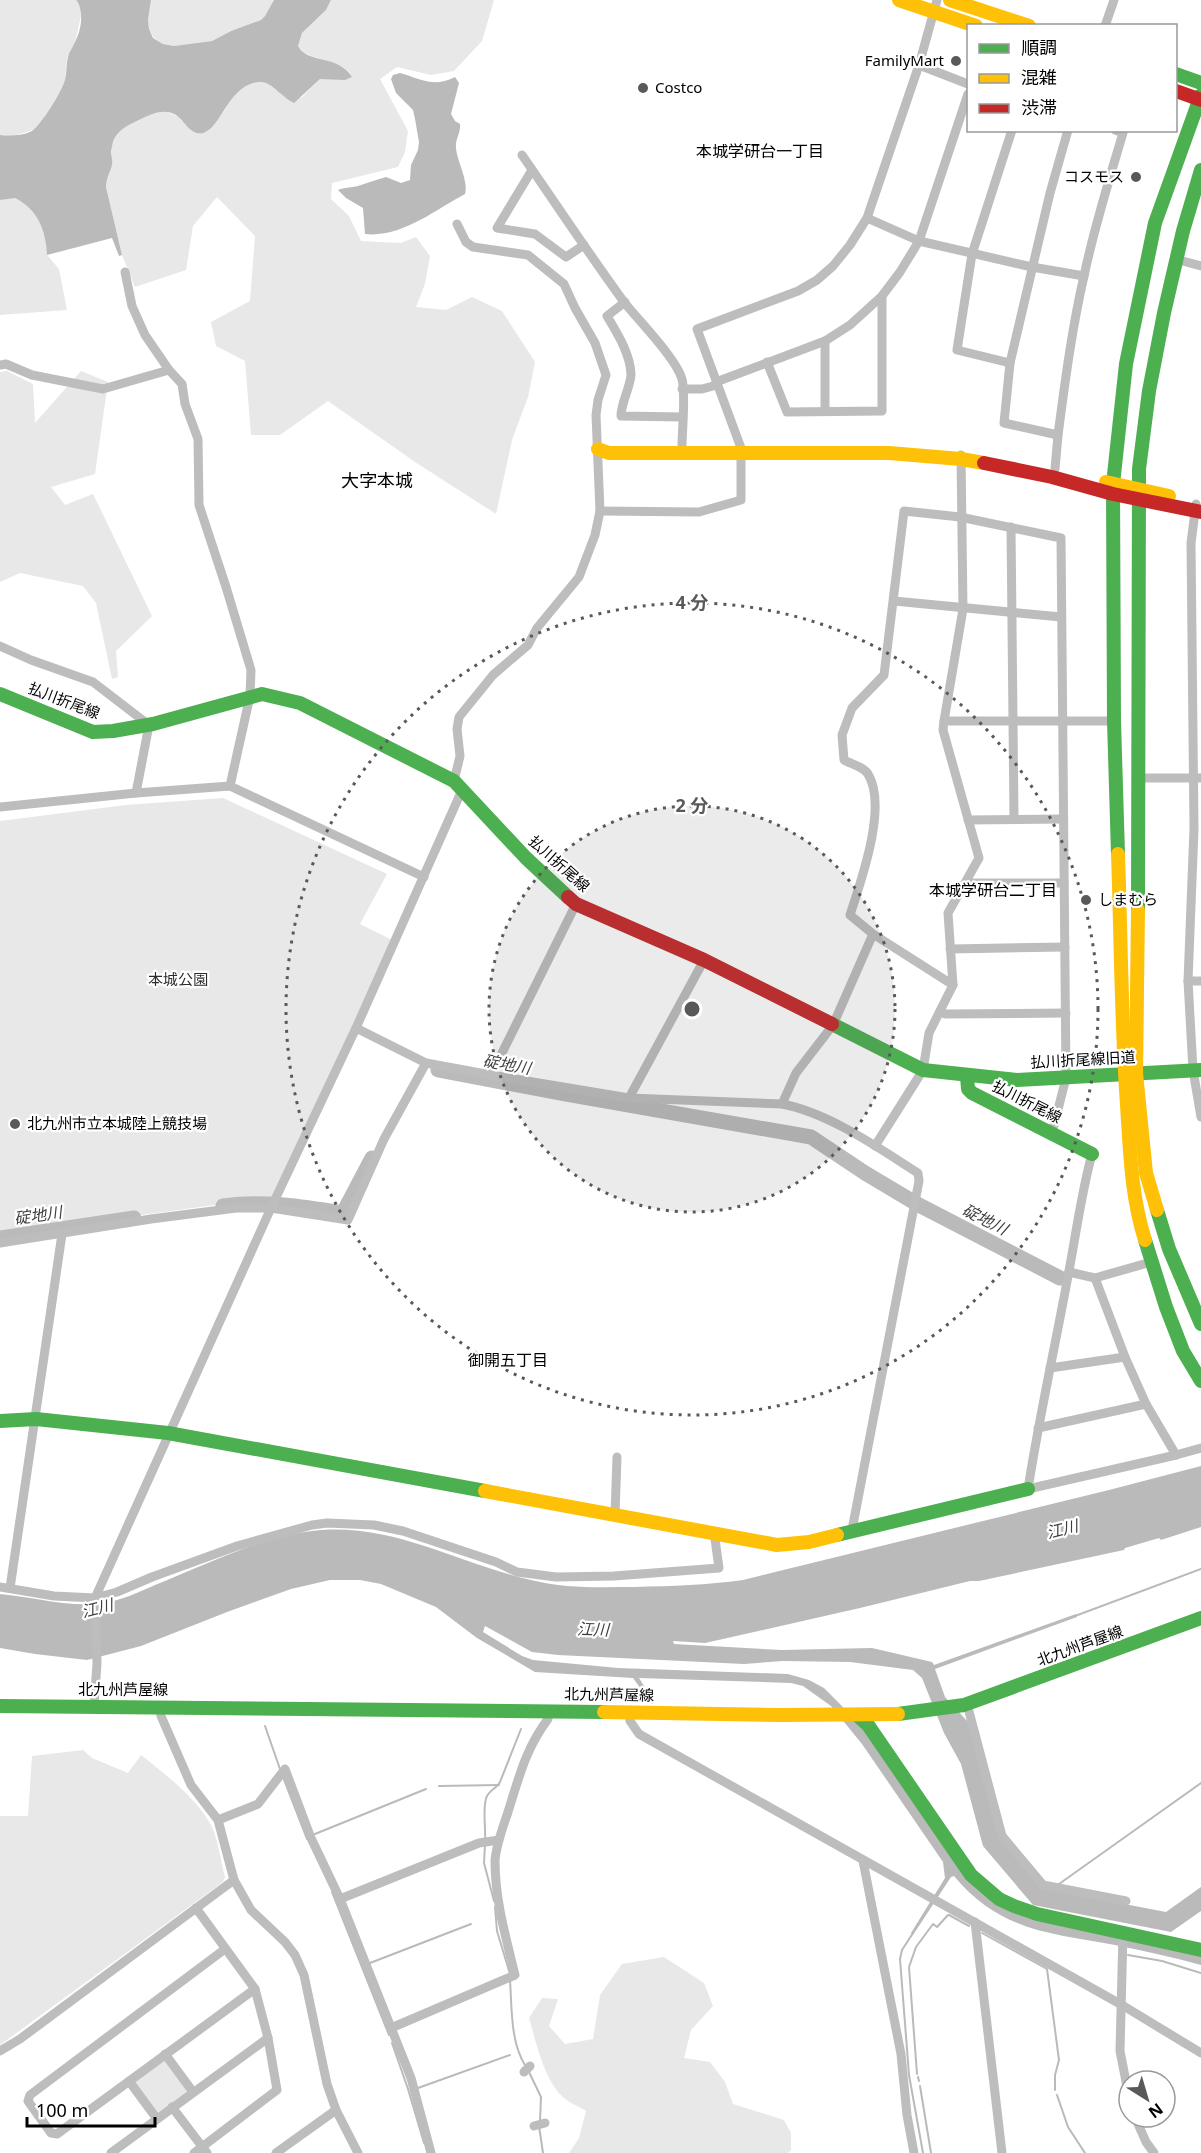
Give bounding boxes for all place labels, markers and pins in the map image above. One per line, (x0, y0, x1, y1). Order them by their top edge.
place label: FamilyMart (865, 50, 945, 70)
marker: FamilyMart (949, 54, 963, 68)
place label: Costco (655, 77, 702, 97)
marker: Costco (636, 81, 650, 95)
place label: コスモス (1064, 166, 1124, 186)
marker: コスモス (1129, 170, 1143, 184)
place label: しまむら (1098, 889, 1158, 909)
marker: しまむら (1079, 893, 1093, 907)
centre of rings (682, 999, 702, 1019)
place label: 北九州市立本城陸上競技場 (27, 1113, 207, 1133)
marker: 北九州市立本城陸上競技場 (8, 1117, 22, 1131)

